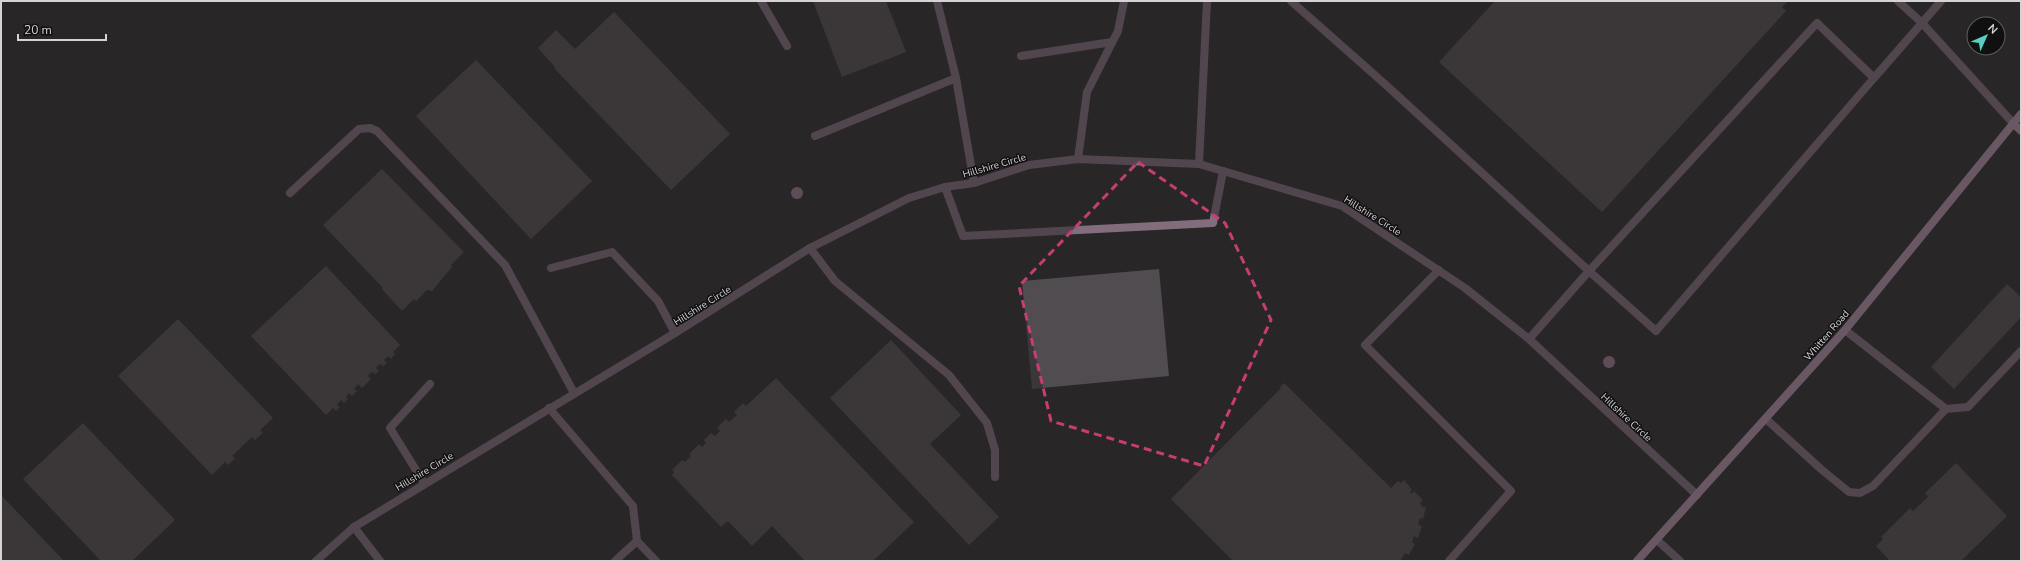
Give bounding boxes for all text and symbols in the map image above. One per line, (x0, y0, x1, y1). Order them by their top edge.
scale bar (18, 16, 106, 42)
north arrow (1966, 16, 2006, 56)
text: N (1985, 21, 2001, 37)
text: 20 m (24, 22, 52, 38)
street label: Hillshire Circle (961, 150, 1028, 182)
street label: Hillshire Circle (1341, 193, 1404, 239)
street label: Hillshire Circle (671, 283, 734, 329)
street label: Whitten Road (1801, 307, 1853, 364)
street label: Hillshire Circle (1598, 390, 1655, 445)
street label: Hillshire Circle (393, 449, 456, 495)

